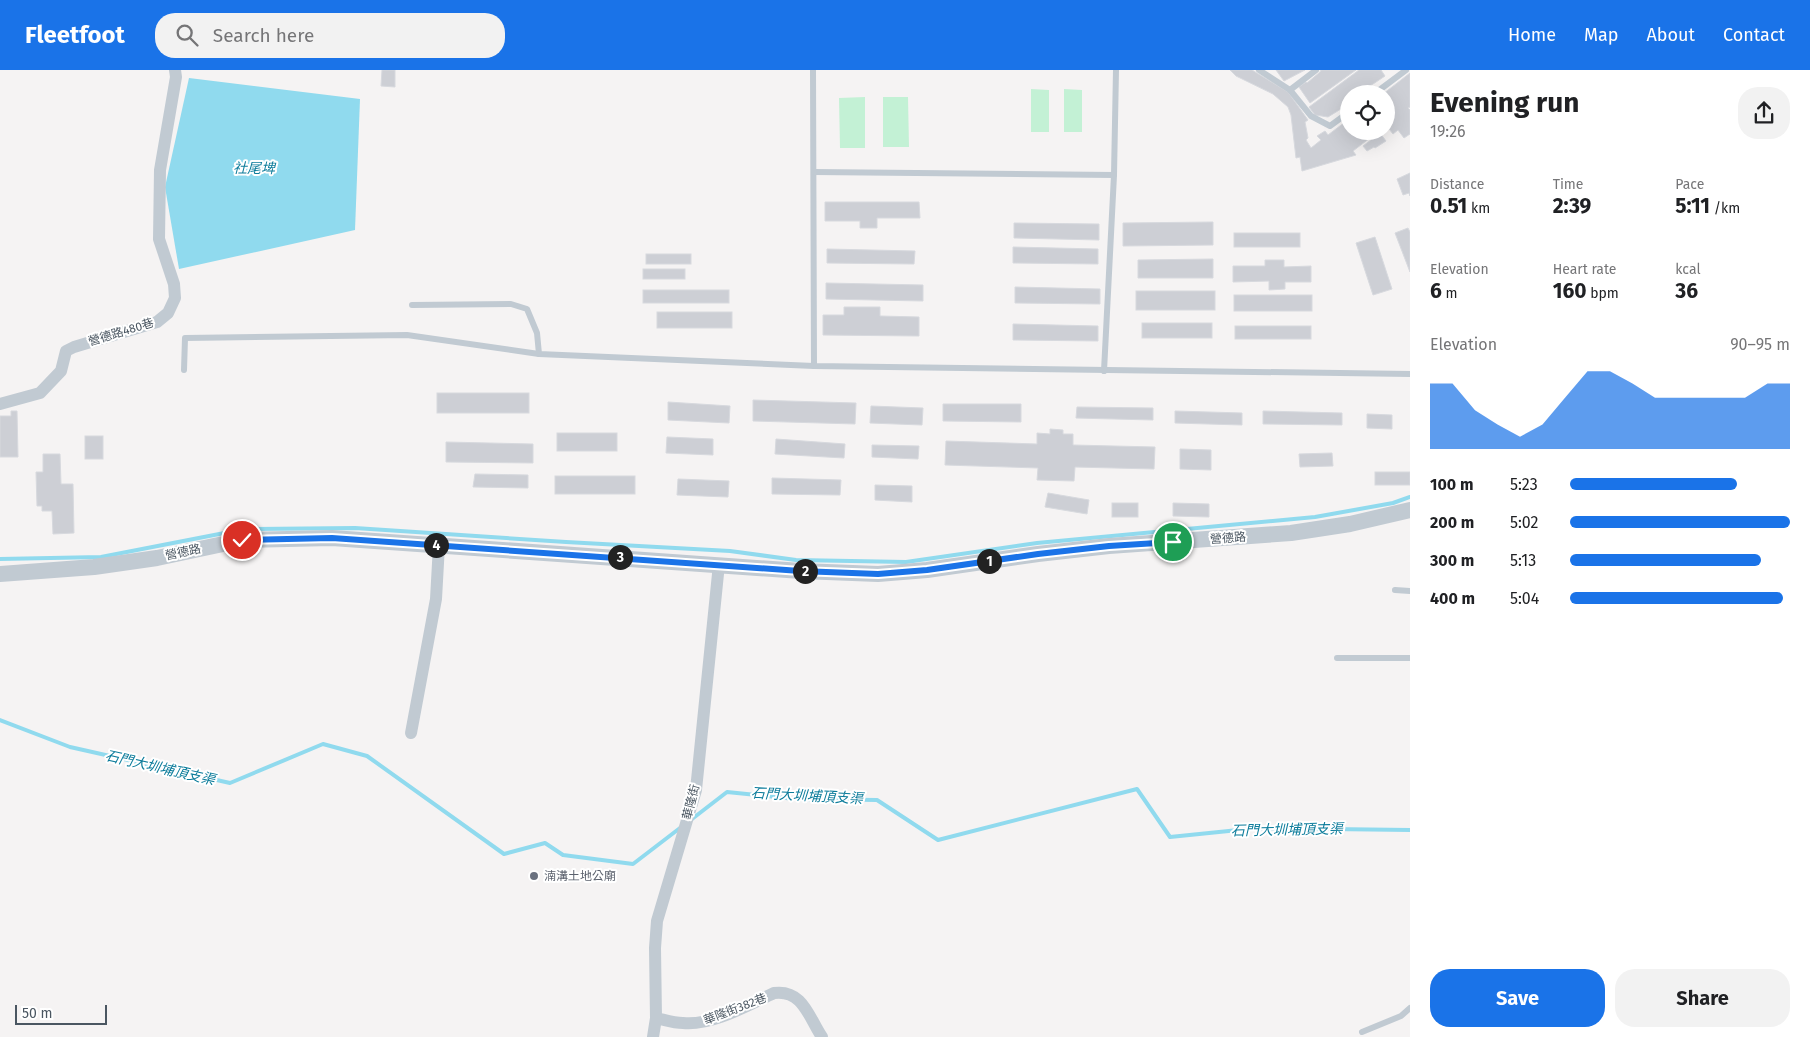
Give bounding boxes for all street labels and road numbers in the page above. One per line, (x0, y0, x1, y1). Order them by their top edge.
street label: 營德路480巷 (87, 315, 155, 349)
street label: 營德路 (1210, 530, 1246, 546)
street label: 營德路 (164, 541, 202, 563)
street label: 華隆街 (680, 783, 702, 821)
street label: 華隆街382巷 (701, 991, 769, 1027)

